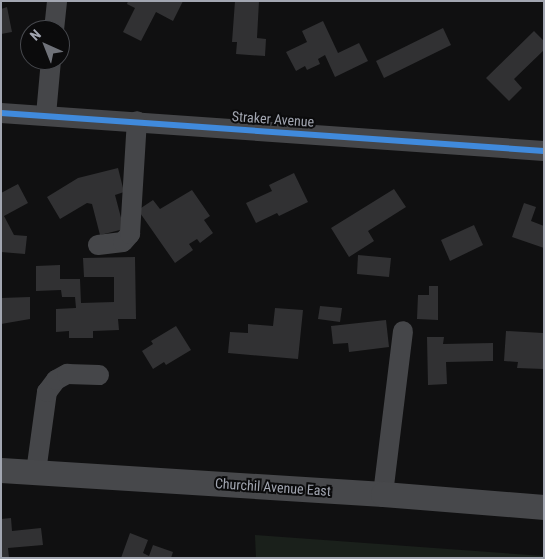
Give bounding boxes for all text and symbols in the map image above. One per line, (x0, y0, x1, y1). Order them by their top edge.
north arrow (20, 20, 70, 70)
text: N (27, 26, 44, 44)
street label: Straker Avenue (231, 108, 315, 130)
street label: Churchil Avenue East (214, 475, 332, 499)

